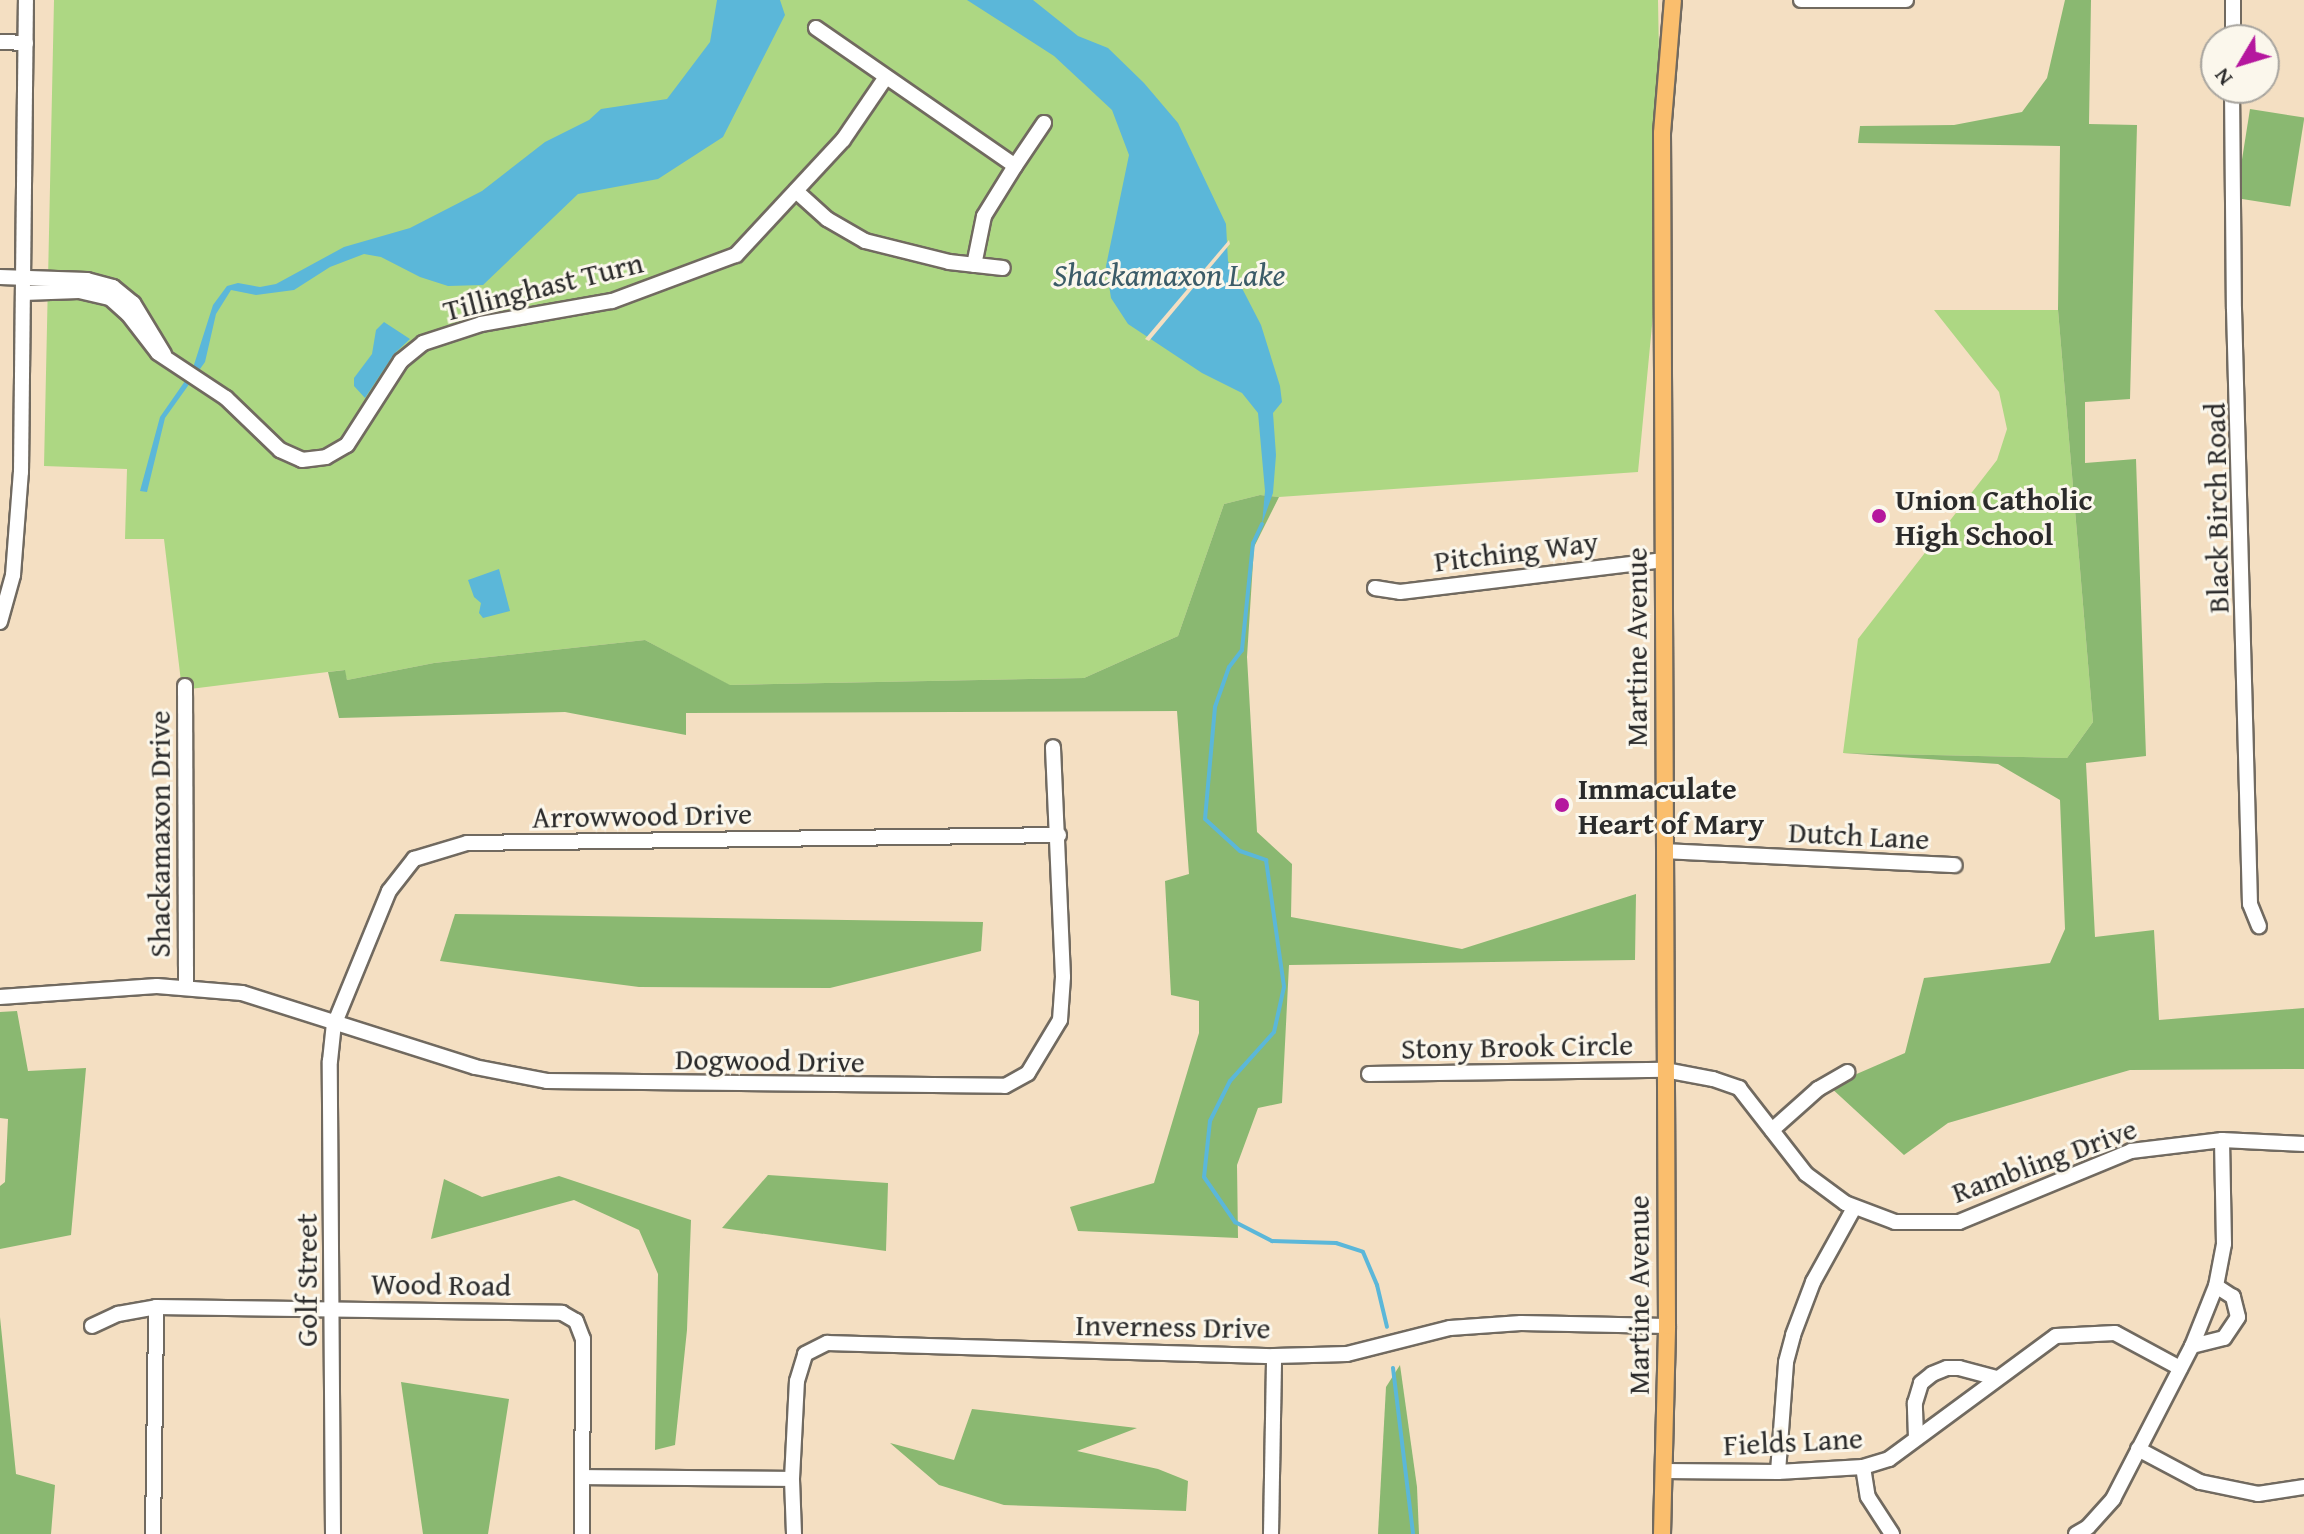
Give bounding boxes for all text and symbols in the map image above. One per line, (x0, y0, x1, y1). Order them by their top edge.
north arrow (2200, 24, 2280, 104)
text: N (2206, 62, 2240, 93)
street label: Tillinghast Turn (439, 244, 647, 328)
water label: Shackamaxon Lake (1053, 256, 1285, 294)
street label: Black Birch Road (2196, 402, 2236, 614)
place label: Union Catholic High School (1895, 481, 2092, 552)
marker: Union Catholic High School (1870, 507, 1888, 525)
street label: Pitching Way (1432, 523, 1600, 579)
street label: Martine Avenue (1618, 547, 1654, 747)
street label: Shackamaxon Drive (141, 710, 177, 958)
place label: Immaculate Heart of Mary (1578, 770, 1764, 840)
street label: Arrowwood Drive (532, 795, 752, 835)
marker: Immaculate Heart of Mary (1553, 796, 1571, 814)
street label: Dutch Lane (1788, 813, 1930, 857)
street label: Stony Brook Circle (1401, 1026, 1633, 1066)
street label: Dogwood Drive (675, 1040, 865, 1080)
street label: Rambling Drive (1947, 1110, 2141, 1210)
street label: Martine Avenue (1620, 1195, 1656, 1395)
street label: Golf Street (288, 1213, 324, 1347)
street label: Wood Road (371, 1265, 511, 1303)
street label: Inverness Drive (1075, 1306, 1271, 1346)
street label: Fields Lane (1722, 1419, 1864, 1463)

